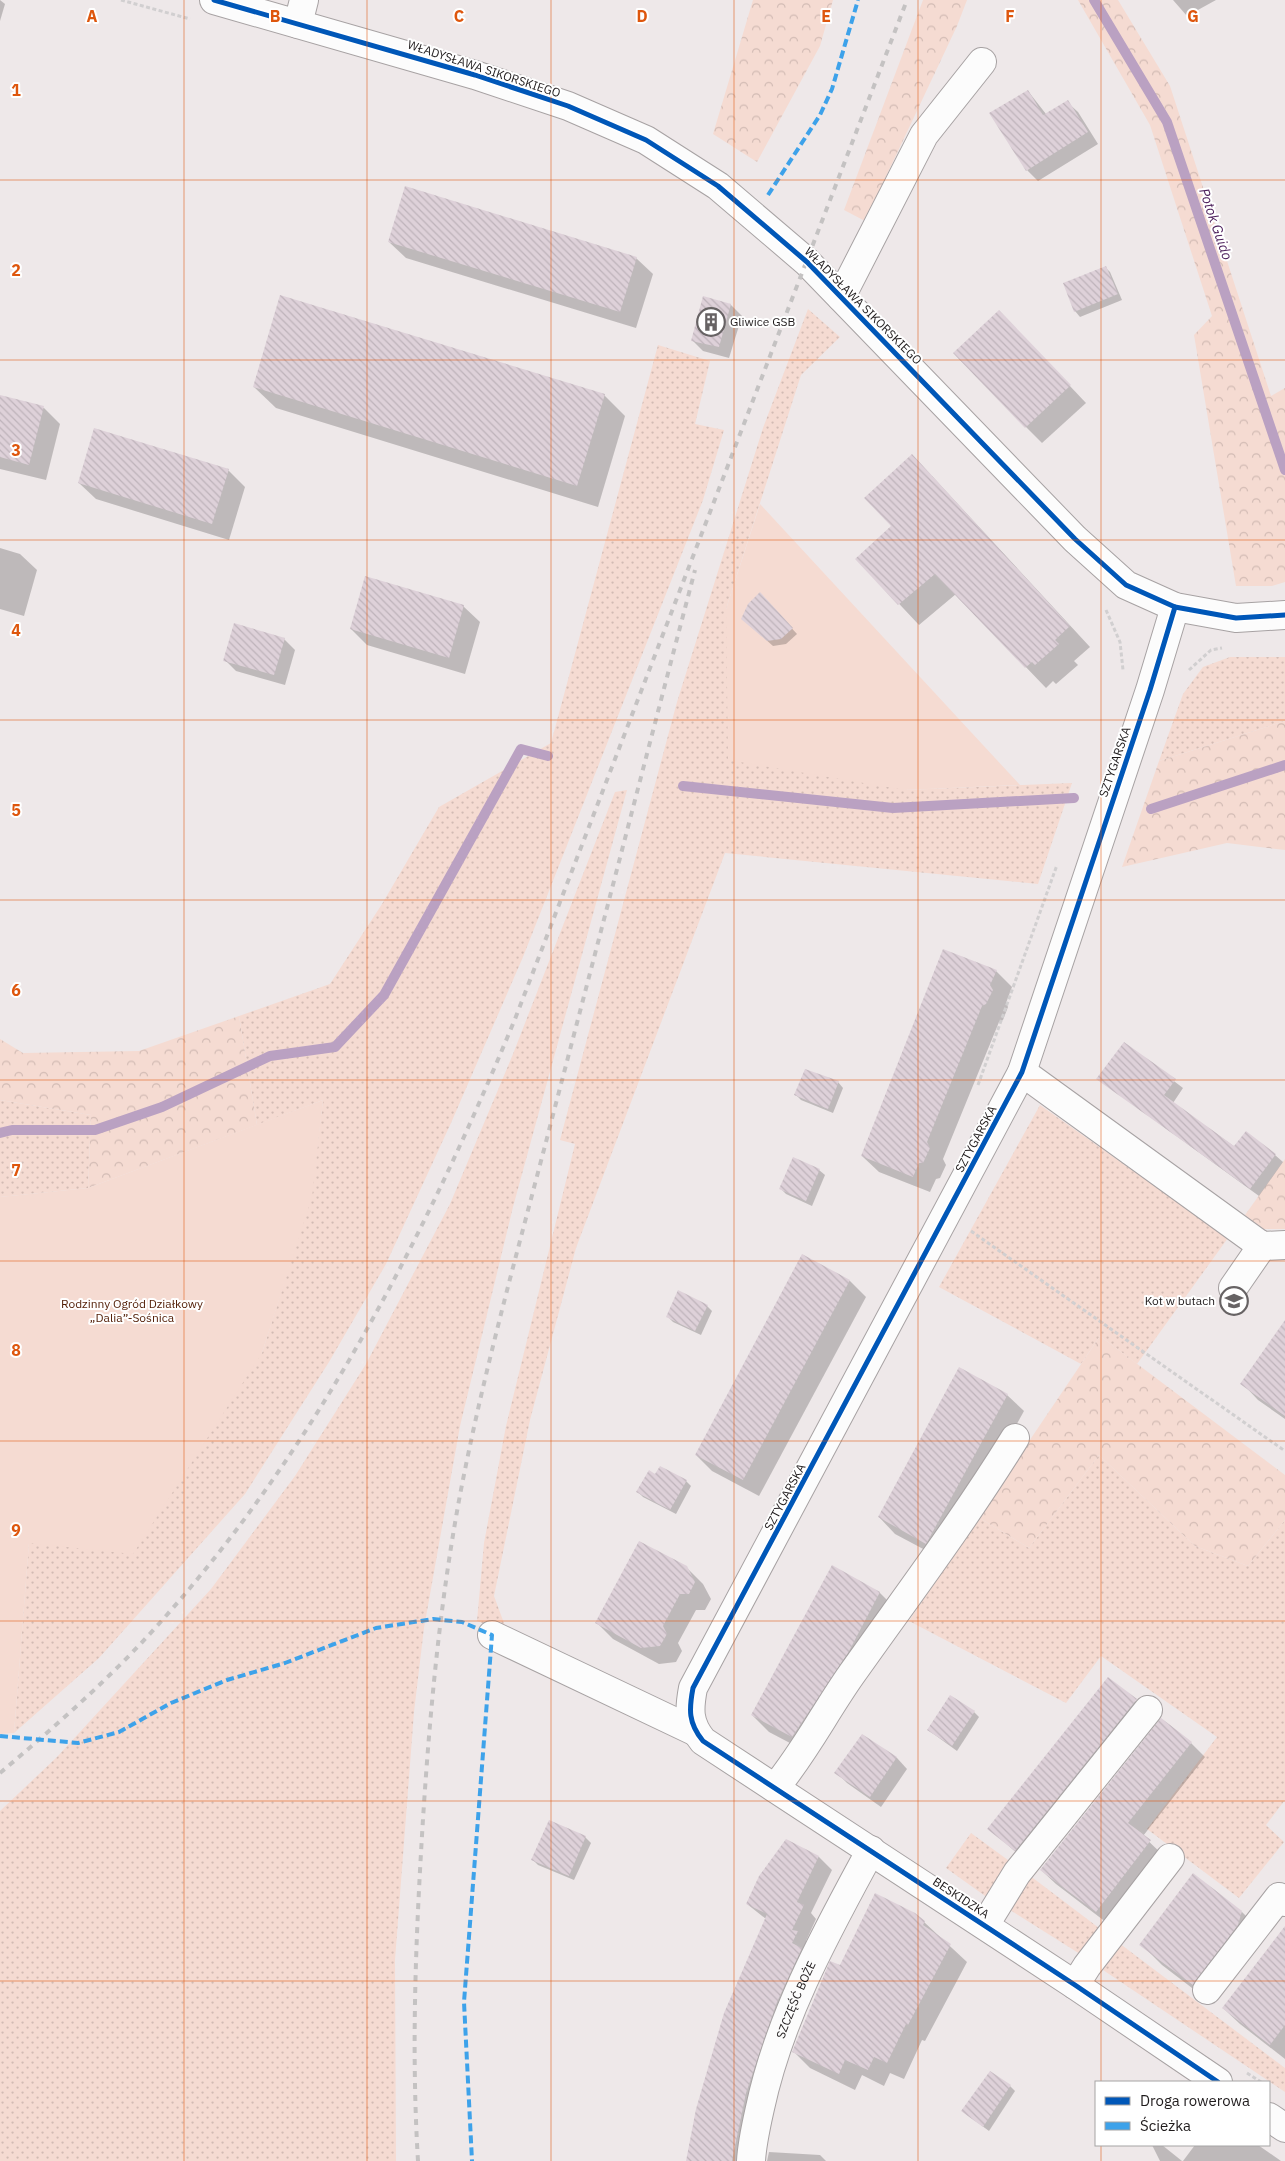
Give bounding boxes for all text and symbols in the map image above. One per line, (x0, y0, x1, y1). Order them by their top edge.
text: A (87, 6, 98, 26)
text: B (270, 6, 281, 26)
text: C (454, 6, 464, 26)
text: D (636, 6, 648, 26)
text: E (821, 6, 831, 26)
text: F (1005, 6, 1015, 26)
text: G (1187, 6, 1199, 26)
street label: WŁADYSŁAWA SIKORSKIEGO (406, 37, 562, 100)
text: 1 (11, 80, 21, 100)
water label: Potok Guido (1195, 186, 1237, 263)
street label: WŁADYSŁAWA SIKORSKIEGO (802, 244, 925, 367)
text: 2 (11, 260, 21, 280)
building icon: Gliwice GSB (696, 307, 726, 337)
place label: Gliwice GSB (730, 314, 796, 329)
text: 3 (11, 440, 21, 460)
text: 4 (11, 620, 21, 640)
street label: SZTYGARSKA (1095, 724, 1134, 799)
text: 5 (11, 800, 21, 820)
text: 6 (11, 980, 21, 1000)
street label: SZTYGARSKA (952, 1102, 1000, 1175)
text: 7 (11, 1160, 21, 1180)
school or university icon: Kot w butach (1219, 1286, 1249, 1316)
place label: Kot w butach (1145, 1293, 1215, 1308)
park label: Rodzinny Ogród Działkowy „Dalia”-Sośnica (61, 1296, 203, 1325)
text: 8 (11, 1340, 21, 1360)
street label: SZTYGARSKA (761, 1460, 809, 1533)
text: 9 (11, 1520, 21, 1540)
street label: BESKIDZKA (930, 1874, 993, 1922)
street label: SZCZĘŚĆ BOŻE (773, 1959, 819, 2040)
legend (1095, 2081, 1270, 2146)
text: Droga rowerowa (1140, 2091, 1250, 2110)
text: Ścieżka (1140, 2116, 1191, 2135)

